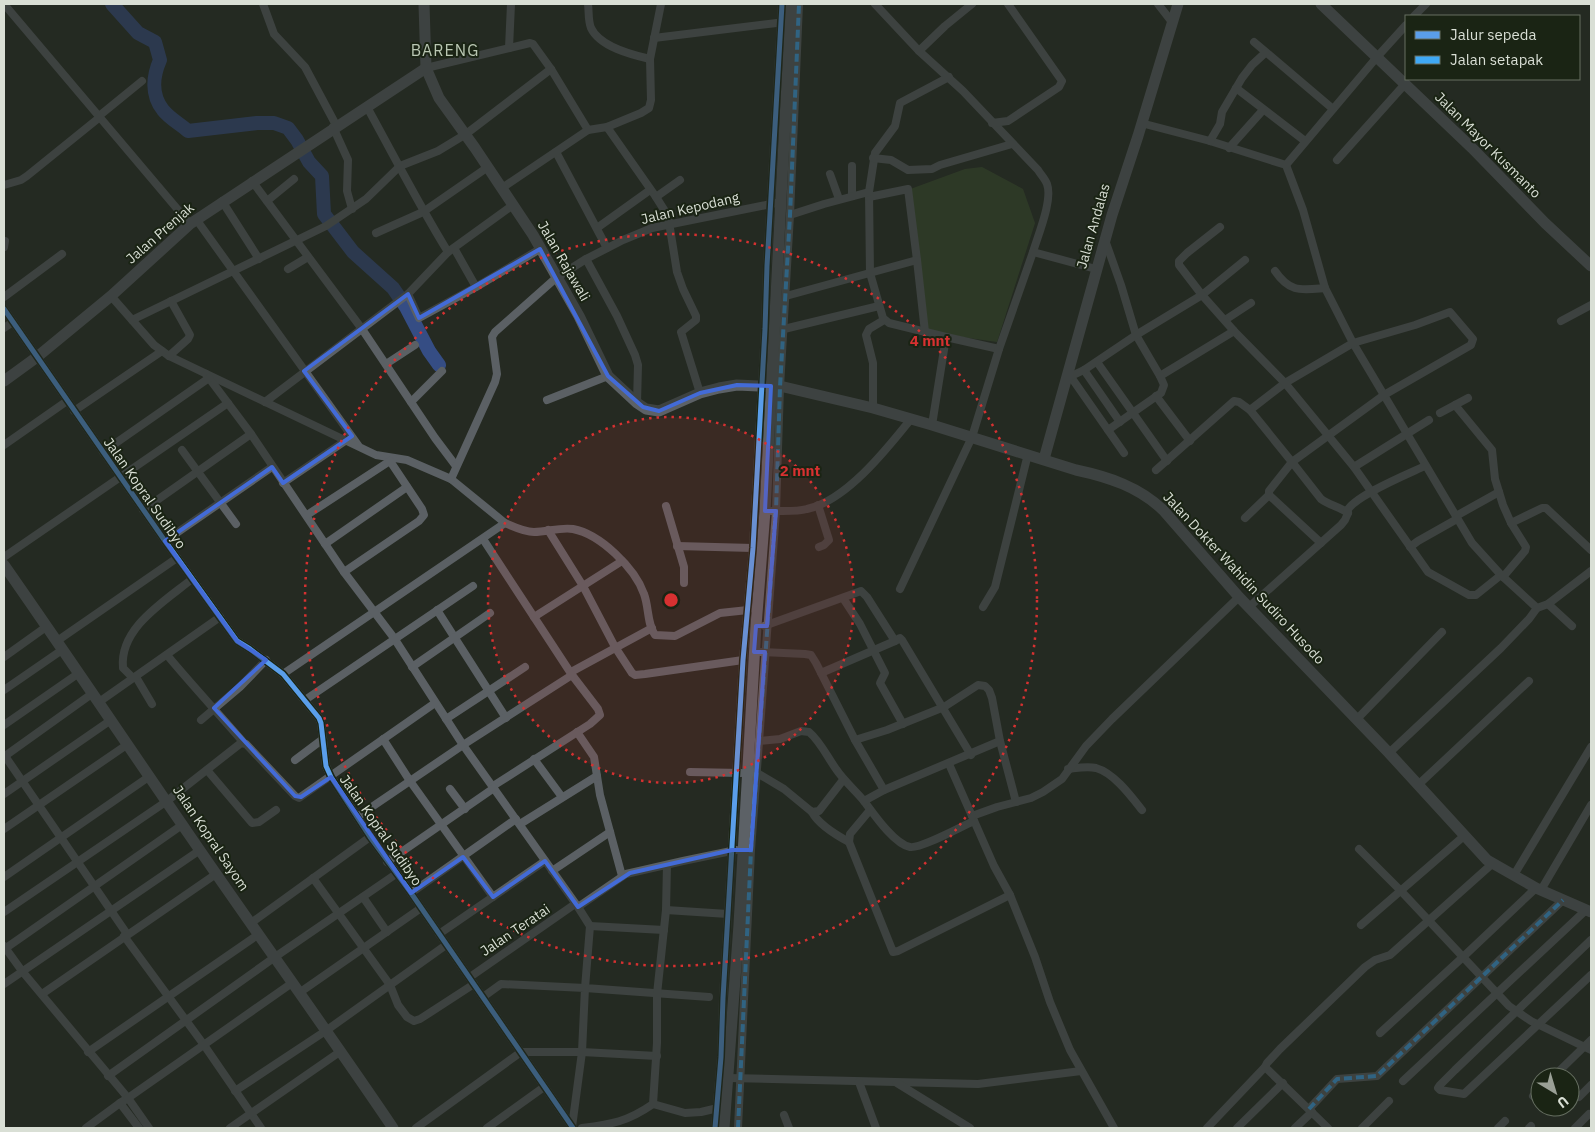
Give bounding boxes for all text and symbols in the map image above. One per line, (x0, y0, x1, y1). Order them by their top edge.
legend (1405, 15, 1580, 80)
text: Jalur sepeda (1450, 25, 1537, 44)
district label: BARENG (411, 40, 479, 60)
text: Jalan setapak (1450, 50, 1543, 69)
street label: Jalan Mayor Kusmanto (1431, 88, 1545, 202)
street label: Jalan Andalas (1072, 181, 1114, 271)
street label: Jalan Kepodang (639, 188, 741, 228)
street label: Jalan Prenjak (122, 198, 198, 268)
street label: Jalan Rajawali (534, 218, 594, 304)
text: 4 mnt (910, 331, 951, 350)
street label: Jalan Kopral Sudibyo (100, 434, 190, 552)
text: 2 mnt (780, 461, 821, 480)
street label: Jalan Dokter Wahidin Sudiro Husodo (1159, 488, 1329, 668)
centre of rings (662, 591, 680, 609)
street label: Jalan Kopral Sudibyo (336, 771, 426, 889)
street label: Jalan Kopral Sayom (169, 782, 253, 894)
street label: Jalan Teratai (477, 900, 553, 960)
north arrow (1530, 1067, 1580, 1117)
text: U (1554, 1092, 1572, 1112)

